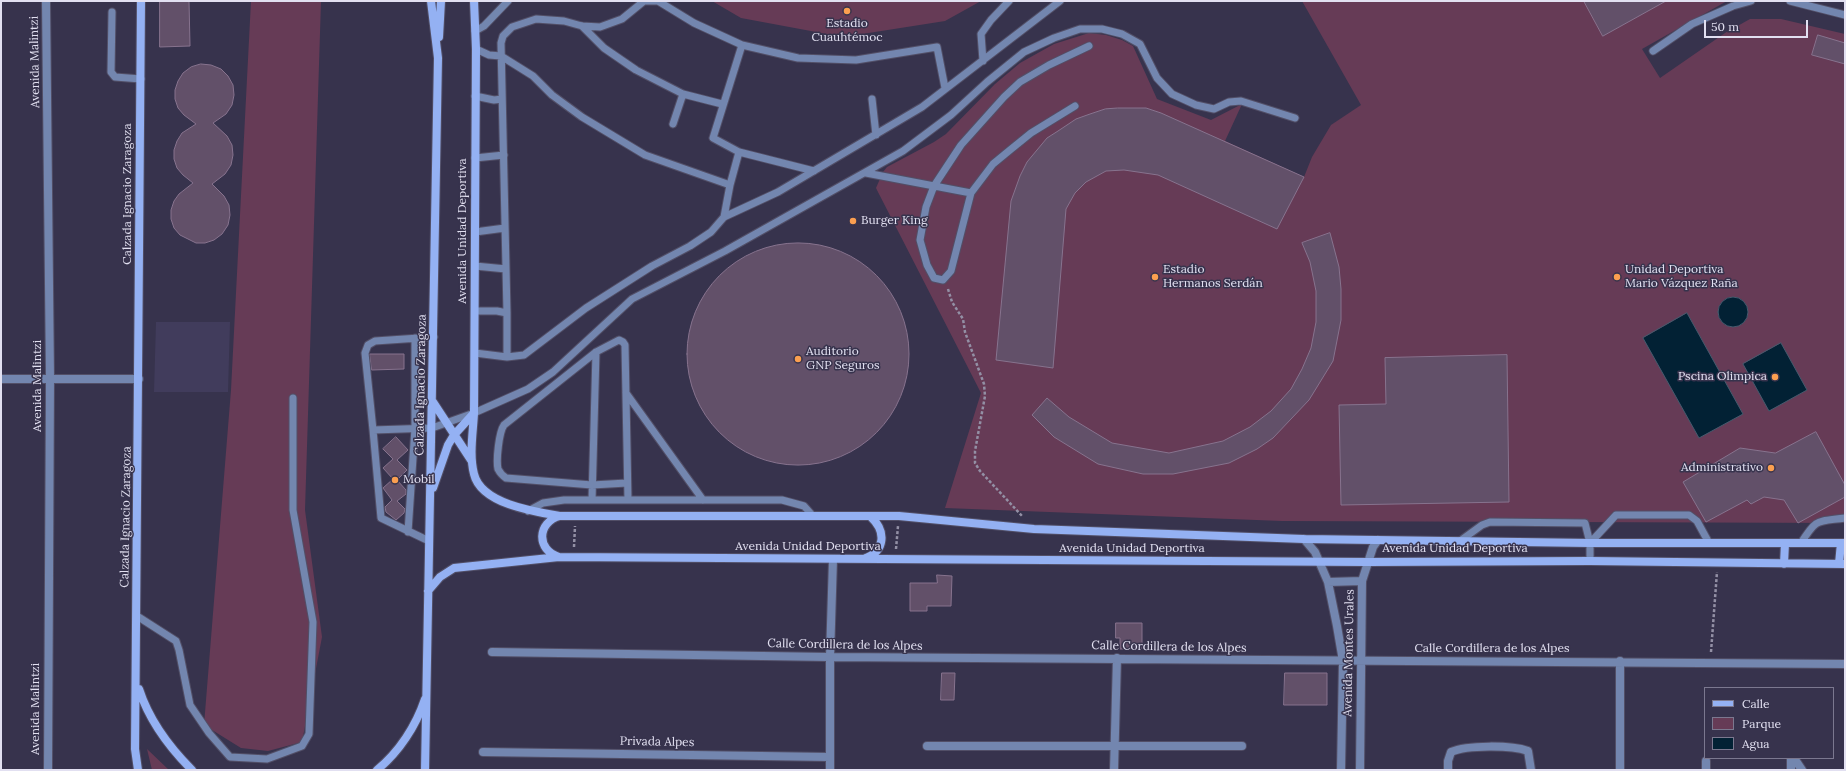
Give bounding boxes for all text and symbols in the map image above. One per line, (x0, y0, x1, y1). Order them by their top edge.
marker: Estadio Cuauhtémoc (842, 6, 852, 16)
scale bar (1706, 12, 1810, 38)
street label: Avenida Malintzi (27, 16, 43, 108)
place label: Estadio Cuauhtémoc (811, 17, 883, 45)
text: 50 m (1711, 19, 1739, 34)
street label: Calzada Ignacio Zaragoza (121, 123, 135, 265)
street label: Avenida Unidad Deportiva (456, 158, 470, 304)
place label: Burger King (861, 214, 928, 228)
marker: Burger King (848, 216, 858, 226)
place label: Estadio Hermanos Serdán (1163, 263, 1263, 291)
place label: Unidad Deportiva Mario Vázquez Raña (1625, 263, 1738, 291)
marker: Estadio Hermanos Serdán (1150, 272, 1160, 282)
marker: Unidad Deportiva Mario Vázquez Raña (1612, 272, 1622, 282)
street label: Calzada Ignacio Zaragoza (413, 314, 429, 456)
street label: Avenida Malintzi (31, 340, 45, 432)
place label: Auditorio GNP Seguros (806, 345, 879, 373)
marker: Auditorio GNP Seguros (793, 354, 803, 364)
place label: Pscina Olimpica (1678, 370, 1767, 384)
marker: Pscina Olimpica (1770, 372, 1780, 382)
street label: Calzada Ignacio Zaragoza (118, 446, 134, 588)
place label: Administrativo (1681, 461, 1763, 475)
marker: Administrativo (1766, 463, 1776, 473)
place label: Mobil (403, 473, 435, 487)
marker: Mobil (390, 475, 400, 485)
street label: Avenida Unidad Deportiva (735, 540, 881, 554)
street label: Avenida Unidad Deportiva (1059, 542, 1205, 556)
street label: Avenida Unidad Deportiva (1382, 542, 1528, 556)
street label: Avenida Montes Urales (1341, 589, 1357, 717)
street label: Calle Cordillera de los Alpes (767, 636, 923, 654)
street label: Calle Cordillera de los Alpes (1091, 638, 1247, 656)
street label: Calle Cordillera de los Alpes (1414, 642, 1570, 656)
street label: Avenida Malintzi (29, 663, 43, 755)
legend (1704, 687, 1834, 759)
text: Calle (1742, 696, 1770, 711)
text: Parque (1742, 716, 1781, 731)
street label: Privada Alpes (620, 734, 694, 750)
text: Agua (1742, 736, 1770, 751)

